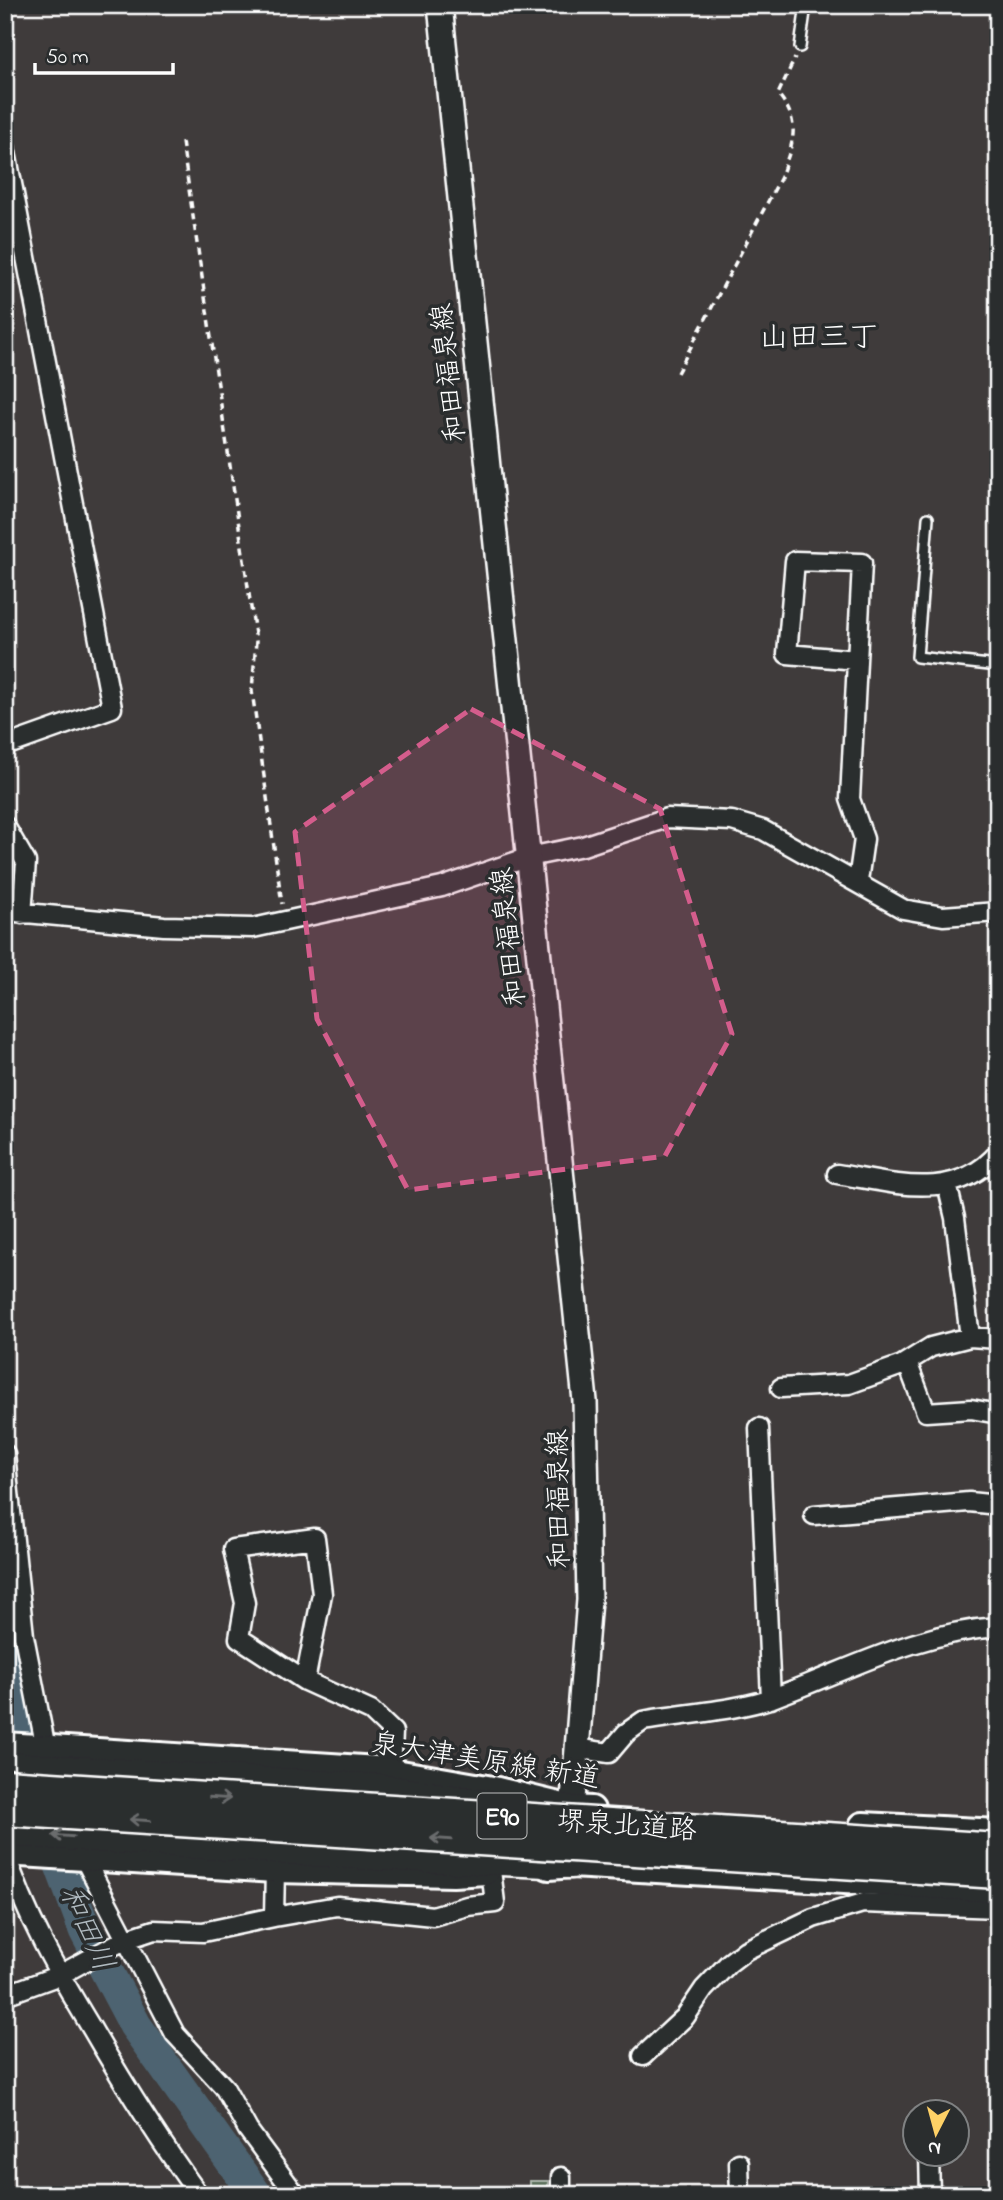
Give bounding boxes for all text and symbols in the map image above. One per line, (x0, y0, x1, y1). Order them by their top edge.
scale bar (35, 32, 173, 76)
text: 50 m (46, 43, 89, 73)
street label: 和田福泉線 (423, 301, 478, 444)
district label: 山田三丁 (759, 317, 879, 361)
street label: 和田福泉線 (483, 865, 538, 1008)
street label: 和田福泉線 (539, 1429, 582, 1569)
street label: 泉大津美原線 新道 (368, 1724, 603, 1801)
one-way arrow (208, 1792, 231, 1805)
road number: E90 (477, 1794, 526, 1839)
street label: 堺泉北道路 (555, 1802, 698, 1853)
one-way arrow (129, 1813, 152, 1826)
one-way arrow (52, 1829, 74, 1842)
one-way arrow (430, 1832, 452, 1845)
water label: 和田川 (47, 1879, 124, 1979)
north arrow (902, 2098, 972, 2168)
text: N (927, 2133, 942, 2162)

